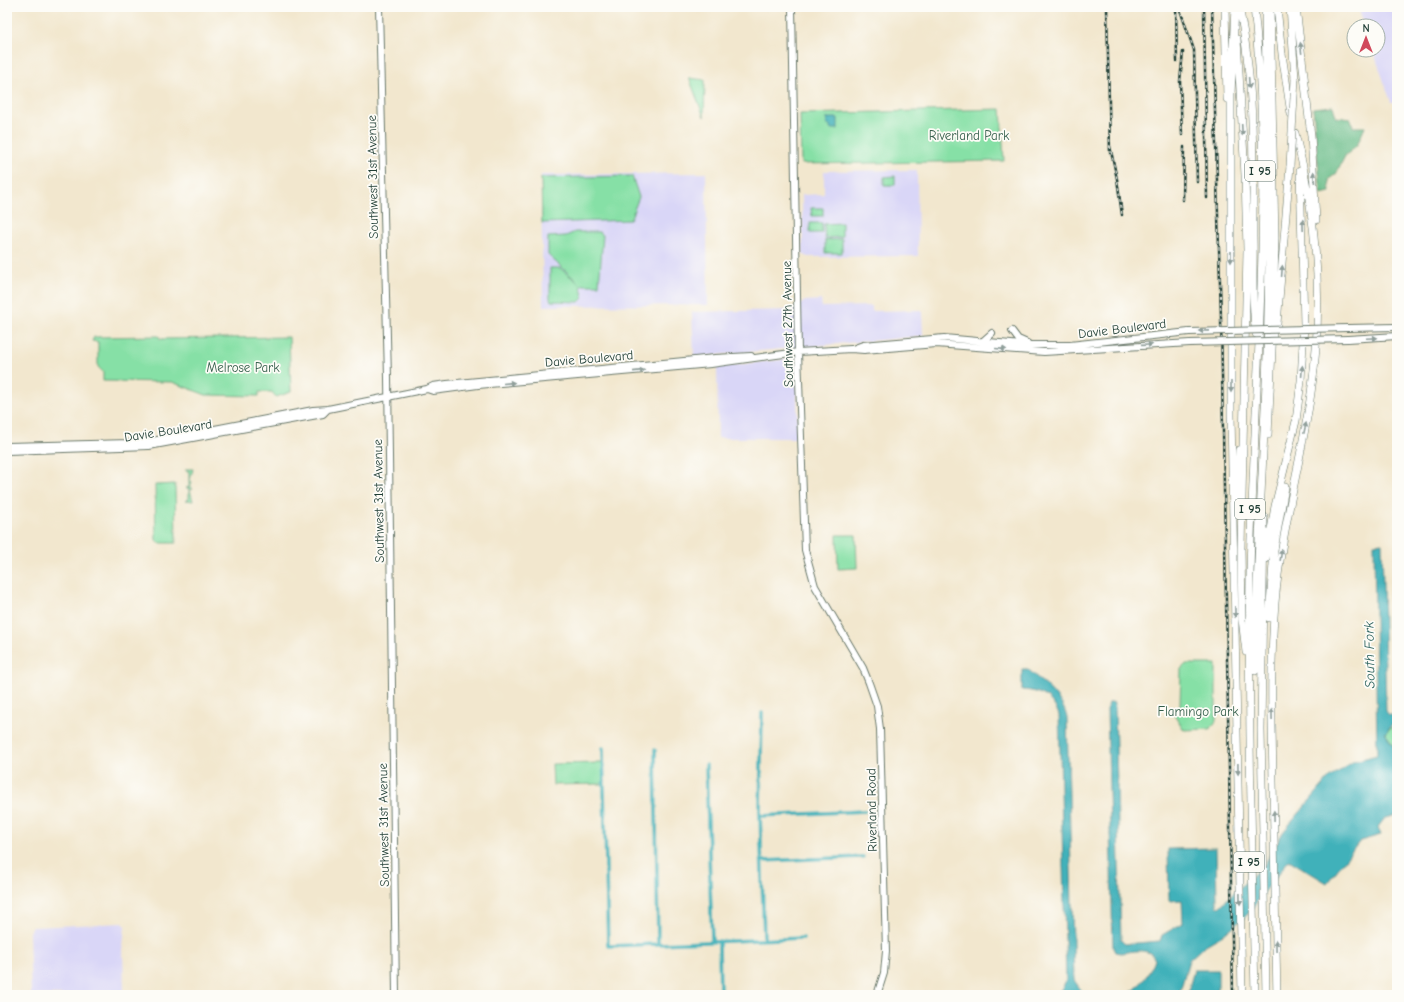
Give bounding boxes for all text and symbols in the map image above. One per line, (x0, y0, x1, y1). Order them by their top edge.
north arrow (1346, 18, 1386, 58)
text: N (1362, 22, 1370, 35)
one-way arrow (1298, 42, 1304, 54)
one-way arrow (1245, 77, 1252, 89)
street label: Southwest 31st Avenue (364, 115, 381, 239)
one-way arrow (1239, 124, 1246, 136)
park label: Riverland Park (929, 128, 1010, 143)
road number: I 95 (1245, 161, 1275, 181)
one-way arrow (1310, 171, 1317, 183)
one-way arrow (1299, 219, 1306, 231)
one-way arrow (1228, 251, 1234, 264)
street label: Southwest 27th Avenue (779, 260, 796, 387)
one-way arrow (1278, 265, 1285, 277)
street label: Davie Boulevard (1077, 316, 1167, 341)
one-way arrow (1198, 328, 1210, 335)
one-way arrow (1366, 335, 1378, 342)
one-way arrow (1141, 342, 1154, 348)
one-way arrow (995, 346, 1007, 353)
street label: Davie Boulevard (544, 347, 634, 370)
park label: Melrose Park (206, 360, 280, 375)
one-way arrow (1298, 365, 1305, 377)
one-way arrow (633, 368, 645, 375)
one-way arrow (503, 379, 515, 386)
one-way arrow (1228, 381, 1234, 394)
street label: Davie Boulevard (123, 416, 213, 445)
one-way arrow (1302, 421, 1308, 434)
street label: Southwest 31st Avenue (370, 439, 387, 563)
road number: I 95 (1235, 499, 1265, 519)
one-way arrow (1278, 549, 1284, 561)
one-way arrow (1232, 606, 1238, 619)
water label: South Fork (1360, 621, 1379, 689)
park label: Flamingo Park (1158, 704, 1239, 719)
one-way arrow (1269, 707, 1275, 720)
street label: Southwest 31st Avenue (375, 763, 392, 887)
one-way arrow (1235, 763, 1241, 776)
street label: Riverland Road (863, 768, 880, 852)
one-way arrow (1271, 809, 1277, 822)
road number: I 95 (1234, 852, 1264, 872)
one-way arrow (1237, 893, 1243, 906)
one-way arrow (1273, 939, 1279, 952)

